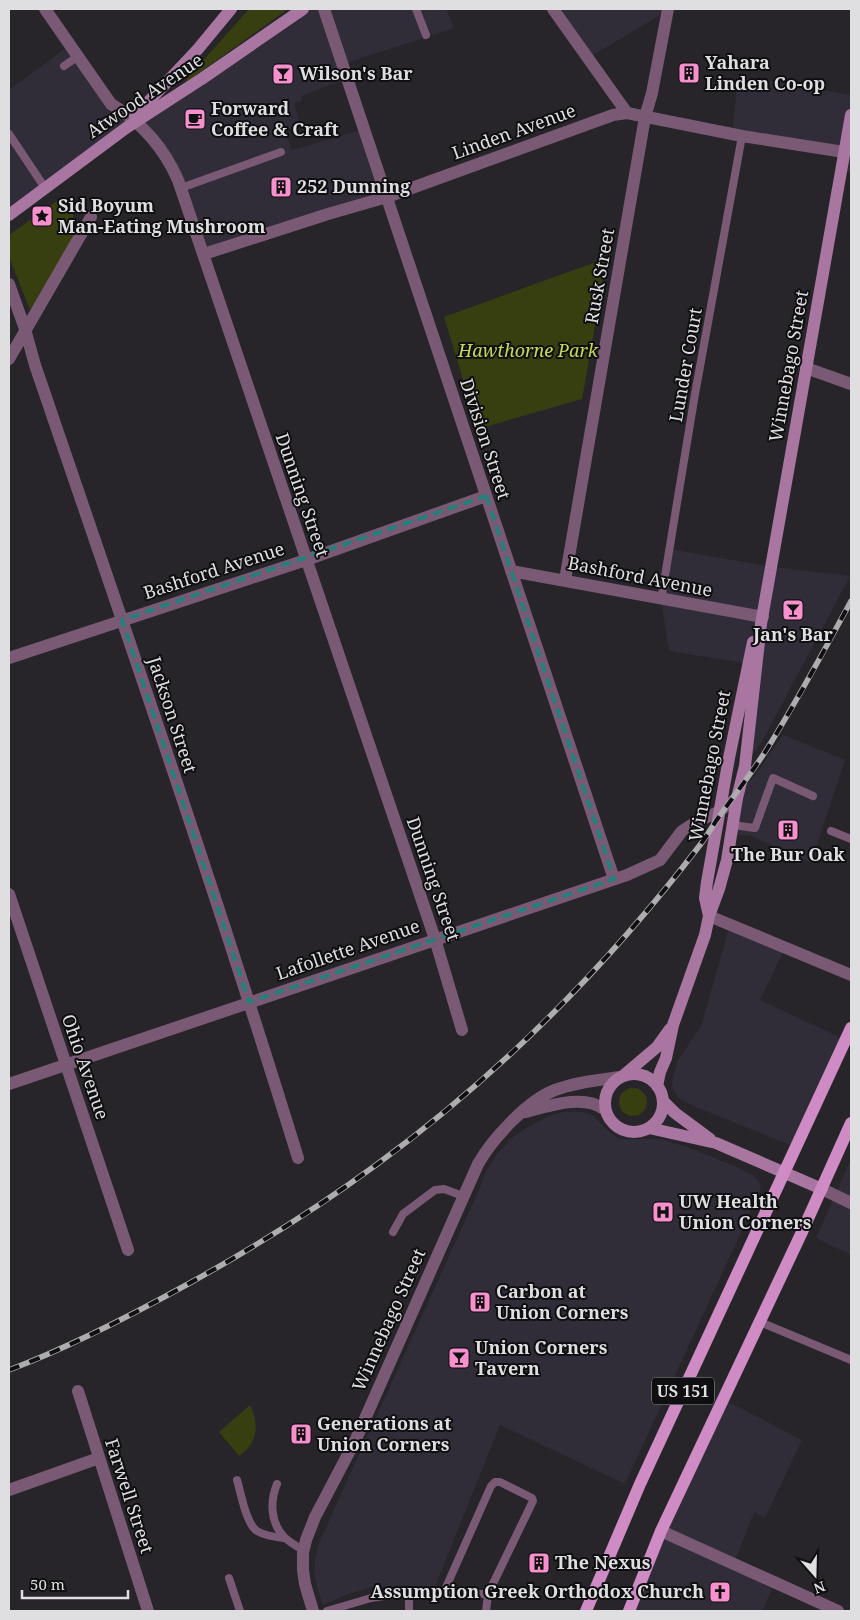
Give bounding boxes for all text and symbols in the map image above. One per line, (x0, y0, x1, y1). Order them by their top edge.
street label: Atwood Avenue (82, 47, 207, 143)
place label: Yahara Linden Co-op (705, 50, 825, 95)
place label: Wilson's Bar (299, 61, 413, 85)
building icon: Yahara Linden Co-op (677, 61, 701, 85)
bar icon: Wilson's Bar (271, 62, 295, 86)
place label: Forward Coffee & Craft (211, 96, 339, 141)
street label: Linden Avenue (449, 98, 579, 165)
cafe icon: Forward Coffee & Craft (183, 107, 207, 131)
place label: 252 Dunning (297, 174, 411, 198)
building icon: 252 Dunning (269, 175, 293, 199)
place label: Sid Boyum Man-Eating Mushroom (58, 193, 266, 238)
place icon: Sid Boyum Man-Eating Mushroom (30, 204, 54, 228)
street label: Rusk Street (579, 226, 619, 326)
street label: Winnebago Street (763, 288, 813, 444)
street label: Lunder Court (663, 306, 707, 424)
park label: Hawthorne Park (457, 338, 599, 362)
street label: Division Street (455, 375, 517, 502)
street label: Dunning Street (270, 429, 335, 560)
street label: Bashford Avenue (140, 536, 287, 604)
street label: Bashford Avenue (566, 550, 715, 602)
bar icon: Jan's Bar (781, 598, 805, 622)
place label: Jan's Bar (752, 622, 834, 646)
street label: Jackson Street (143, 653, 203, 776)
street label: Winnebago Street (683, 688, 735, 843)
street label: Dunning Street (401, 813, 466, 944)
building icon: The Bur Oak (776, 818, 800, 842)
place label: The Bur Oak (731, 842, 845, 866)
street label: Lafollette Avenue (273, 913, 423, 985)
street label: Ohio Avenue (57, 1011, 115, 1123)
place label: UW Health Union Corners (679, 1189, 812, 1234)
hospital icon: UW Health Union Corners (651, 1200, 675, 1224)
street label: Winnebago Street (346, 1245, 430, 1395)
place label: Carbon at Union Corners (496, 1279, 629, 1324)
building icon: Carbon at Union Corners (468, 1290, 492, 1314)
place label: Union Corners Tavern (475, 1335, 608, 1380)
bar icon: Union Corners Tavern (447, 1346, 471, 1370)
road number: US 151 (652, 1378, 714, 1404)
place label: Generations at Union Corners (317, 1411, 451, 1456)
building icon: Generations at Union Corners (289, 1422, 313, 1446)
street label: Farwell Street (100, 1435, 160, 1556)
place label: The Nexus (555, 1550, 651, 1574)
north arrow (790, 1550, 840, 1600)
building icon: The Nexus (527, 1551, 551, 1575)
scale bar (22, 1568, 129, 1600)
text: 50 m (30, 1574, 65, 1594)
text: N (811, 1577, 828, 1599)
place label: Assumption Greek Orthodox Church (370, 1579, 704, 1603)
church icon: Assumption Greek Orthodox Church (708, 1580, 732, 1604)

